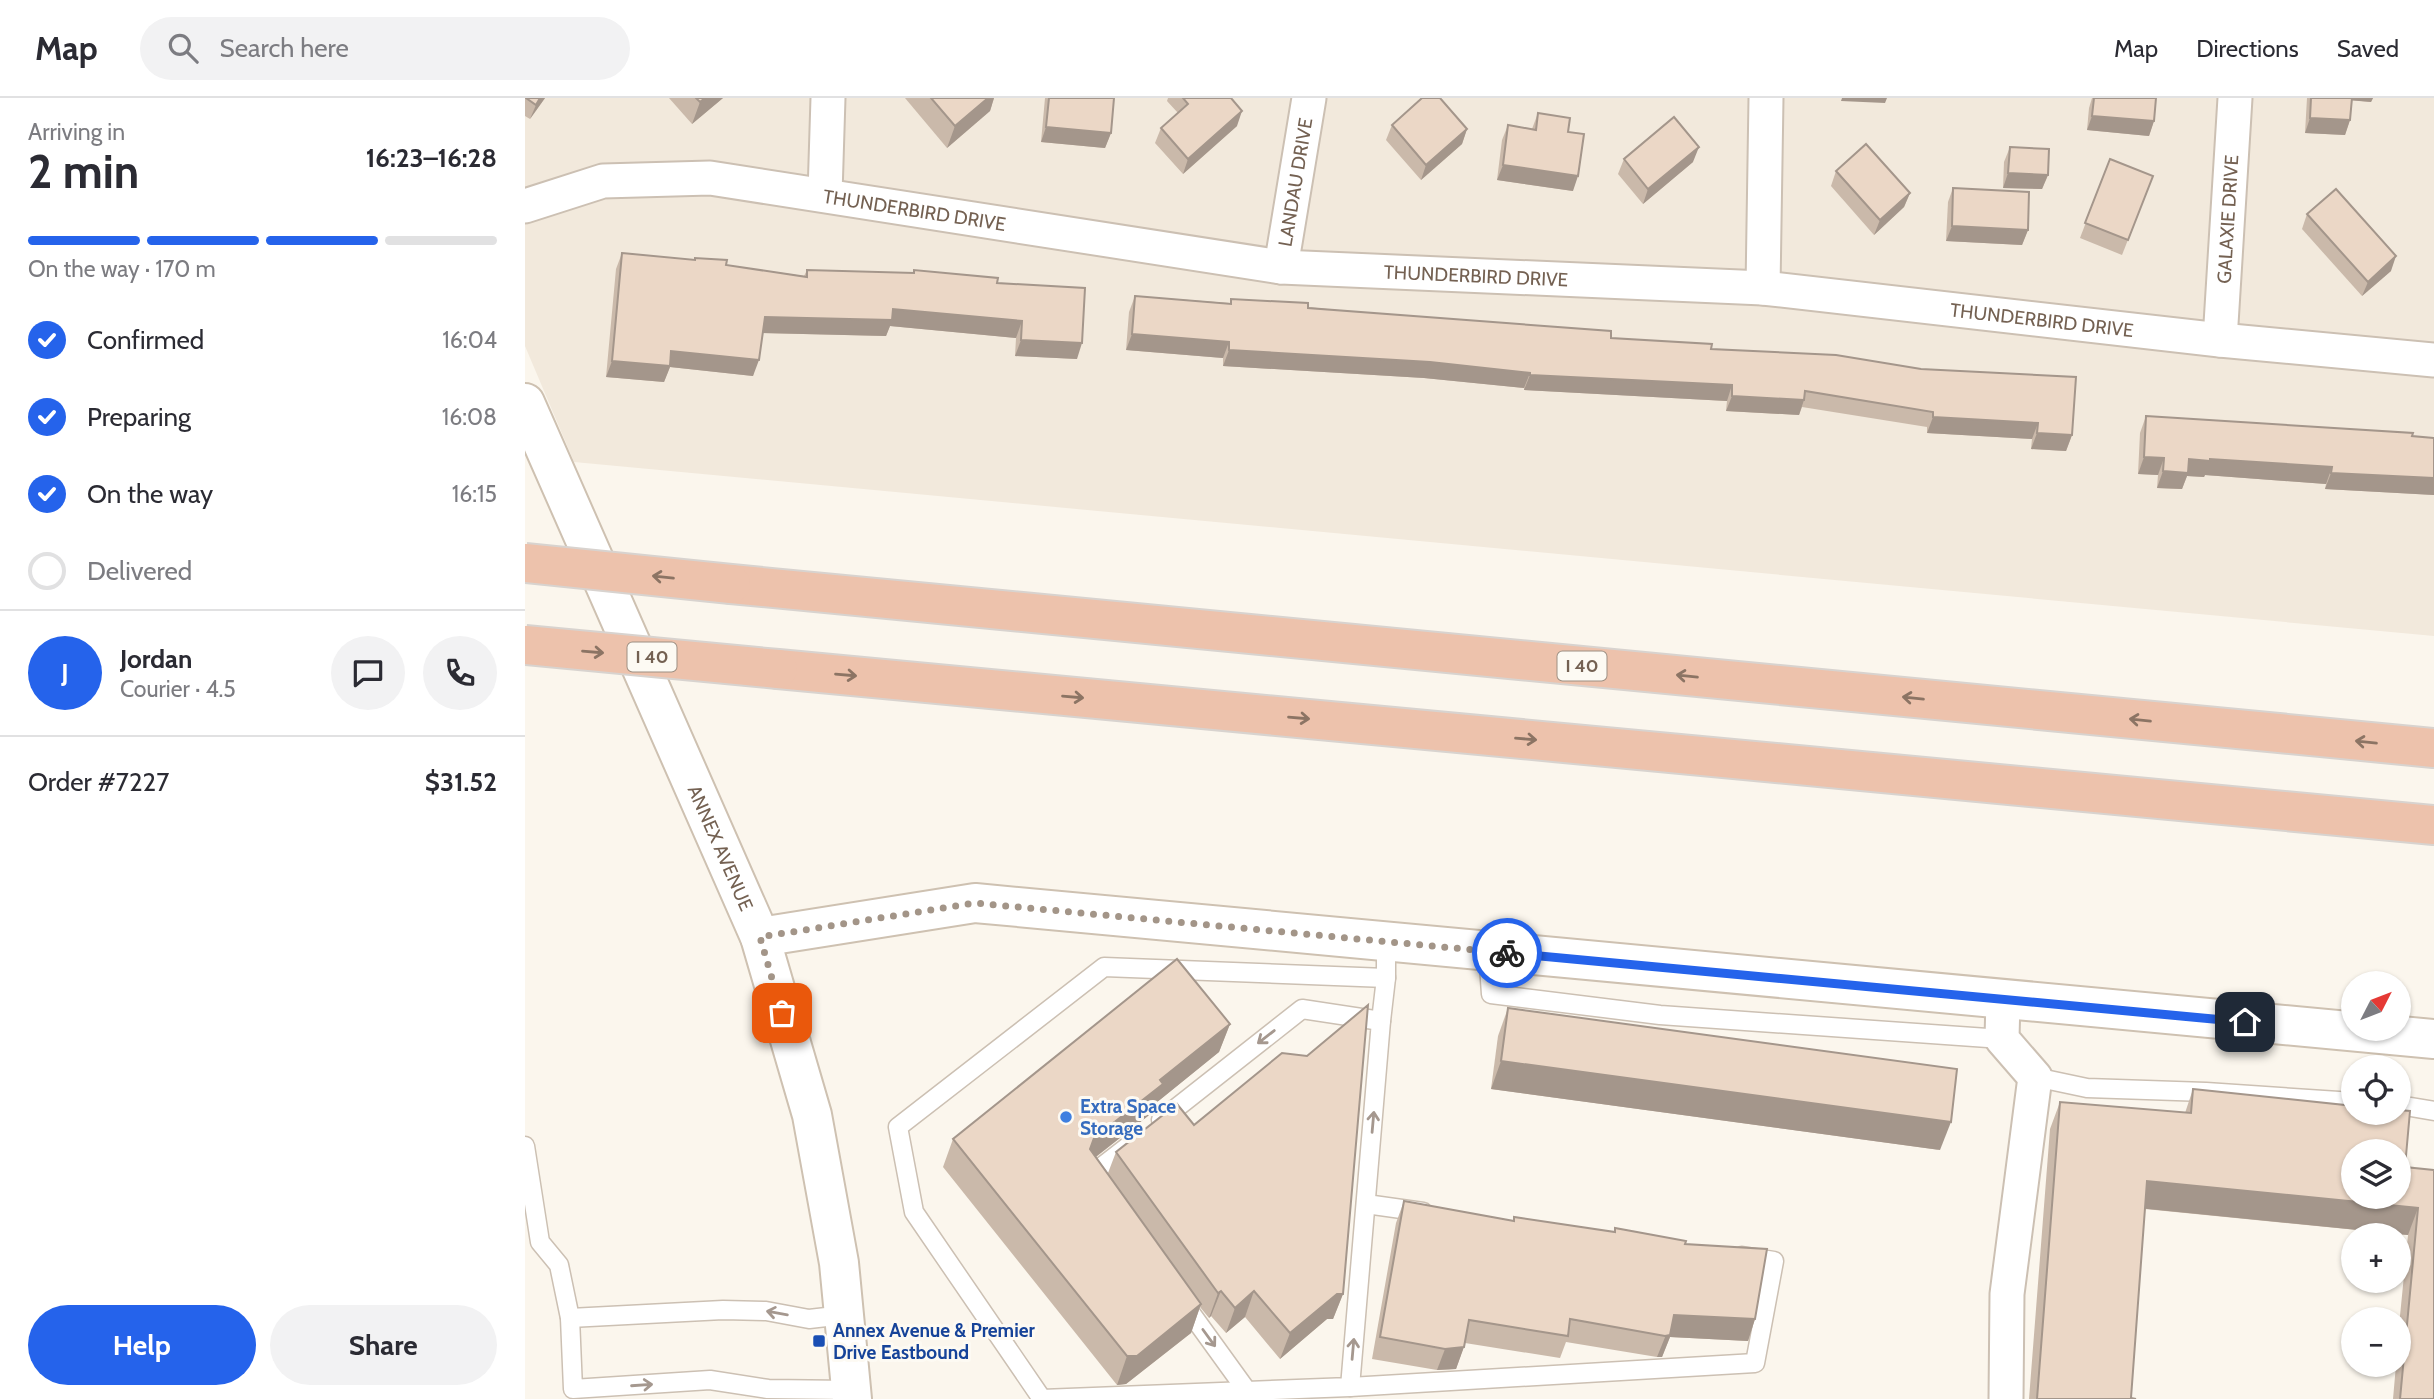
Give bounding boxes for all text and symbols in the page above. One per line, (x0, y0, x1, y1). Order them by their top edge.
search box (140, 17, 630, 80)
text: Map (35, 28, 98, 68)
icon: search (164, 29, 202, 67)
text: Search here (220, 32, 349, 64)
text: Map (2114, 34, 2158, 63)
text: Directions (2196, 34, 2299, 63)
text: Saved (2337, 34, 2399, 63)
street label: LANDAU DRIVE (1273, 116, 1317, 248)
text: Arriving in (28, 118, 125, 146)
text: 16:23–16:28 (366, 142, 497, 174)
text: 2 min (28, 144, 139, 200)
street label: GALAXIE DRIVE (2212, 154, 2243, 284)
street label: THUNDERBIRD DRIVE (822, 184, 1008, 235)
text: On the way · 170 m (28, 255, 216, 283)
street label: THUNDERBIRD DRIVE (1383, 260, 1569, 291)
street label: THUNDERBIRD DRIVE (1949, 298, 2135, 342)
icon: check (28, 321, 66, 359)
text: Confirmed (87, 324, 204, 356)
text: 16:04 (442, 326, 497, 354)
icon: check (28, 398, 66, 436)
text: Preparing (87, 401, 191, 433)
text: 16:08 (442, 403, 497, 431)
icon: check (28, 475, 66, 513)
text: On the way (87, 478, 213, 510)
text: 16:15 (452, 480, 497, 508)
text: Delivered (87, 555, 192, 587)
one-way arrow (652, 570, 675, 583)
button: chat (331, 636, 405, 710)
button: phone (423, 636, 497, 710)
road number: I 40 (627, 642, 677, 672)
text: Jordan (120, 643, 192, 675)
one-way arrow (581, 646, 604, 659)
road number: I 40 (1557, 652, 1607, 680)
text: J (61, 657, 69, 689)
one-way arrow (834, 669, 857, 682)
one-way arrow (1676, 669, 1699, 682)
text: Courier · 4.5 (120, 675, 236, 703)
one-way arrow (1061, 691, 1083, 704)
one-way arrow (1902, 691, 1925, 704)
one-way arrow (1287, 712, 1310, 725)
one-way arrow (2129, 713, 2151, 726)
one-way arrow (1514, 733, 1536, 746)
one-way arrow (2355, 735, 2378, 748)
text: Order #7227 (28, 766, 169, 798)
text: $31.52 (425, 766, 497, 798)
street label: ANNEX AVENUE (683, 781, 759, 914)
courier (1472, 918, 1542, 988)
icon: bike (1488, 934, 1526, 972)
north arrow (2341, 971, 2411, 1041)
map controls (2341, 971, 2411, 1377)
pin (752, 983, 812, 1043)
pin (2215, 992, 2275, 1052)
icon: bag (763, 994, 801, 1032)
icon: home (2226, 1003, 2264, 1041)
one-way arrow (1257, 1030, 1275, 1045)
button: locate (2341, 1055, 2411, 1125)
place label: Extra Space Storage (1080, 1095, 1176, 1140)
marker: Extra Space Storage (1058, 1109, 1074, 1125)
one-way arrow (1367, 1112, 1380, 1134)
button: layers (2341, 1139, 2411, 1209)
button: + (2341, 1223, 2411, 1293)
button: Help (28, 1305, 256, 1385)
button: Share (270, 1305, 497, 1385)
one-way arrow (766, 1306, 789, 1319)
button: − (2341, 1307, 2411, 1377)
place label: Annex Avenue & Premier Drive Eastbound (833, 1319, 1035, 1364)
one-way arrow (1201, 1328, 1216, 1347)
marker: Annex Avenue & Premier Drive Eastbound (811, 1333, 827, 1349)
one-way arrow (1347, 1338, 1360, 1361)
one-way arrow (630, 1378, 653, 1391)

